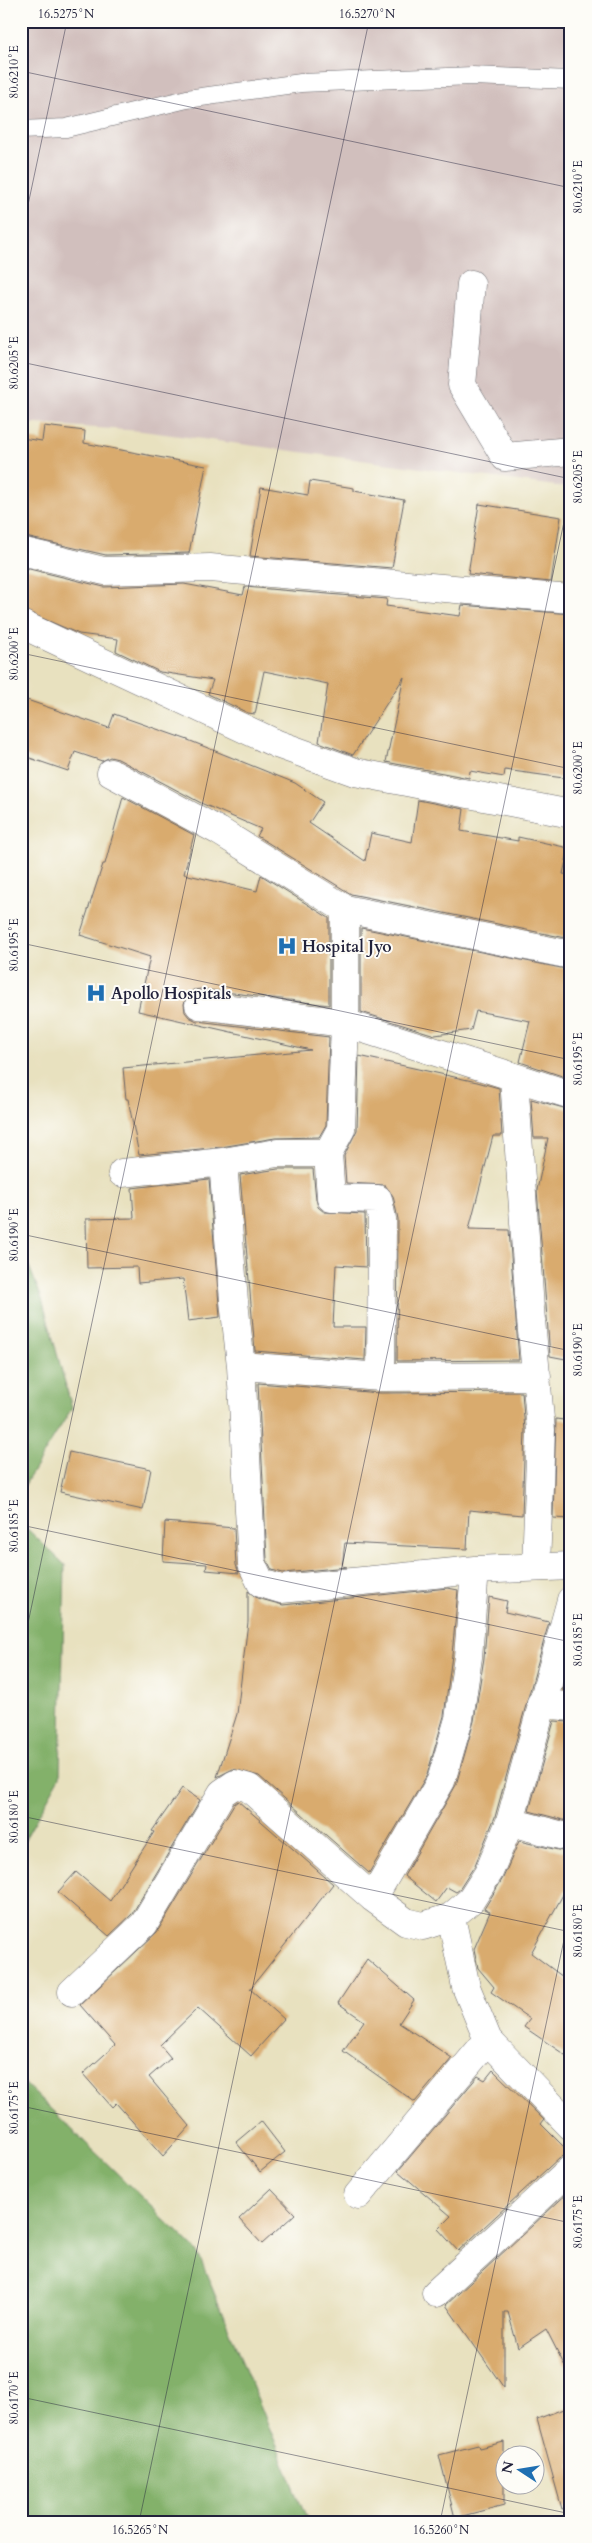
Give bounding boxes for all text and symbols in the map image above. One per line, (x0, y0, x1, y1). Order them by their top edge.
text: 16.5275°N (38, 6, 95, 22)
text: 16.5270°N (339, 6, 396, 22)
text: 80.6210°E (6, 45, 22, 99)
text: 80.6210°E (570, 160, 586, 214)
text: 80.6205°E (6, 336, 22, 390)
text: 80.6205°E (570, 450, 586, 504)
text: 80.6200°E (6, 627, 22, 681)
text: 80.6200°E (570, 741, 586, 795)
text: 80.6195°E (6, 918, 22, 972)
hospital icon: Hospital Jyo (276, 935, 298, 957)
place label: Hospital Jyo (302, 936, 392, 958)
hospital icon: Apollo Hospitals (85, 982, 107, 1004)
place label: Apollo Hospitals (111, 983, 232, 1005)
text: 80.6195°E (570, 1032, 586, 1086)
text: 80.6190°E (6, 1208, 22, 1262)
text: 80.6190°E (570, 1323, 586, 1377)
text: 80.6185°E (6, 1499, 22, 1553)
text: 80.6185°E (570, 1613, 586, 1667)
text: 80.6180°E (6, 1790, 22, 1844)
text: 80.6180°E (570, 1904, 586, 1958)
text: 80.6175°E (6, 2081, 22, 2135)
text: 80.6175°E (570, 2195, 586, 2249)
text: 80.6170°E (6, 2371, 22, 2425)
north arrow (494, 2446, 544, 2496)
text: N (497, 2459, 518, 2475)
text: 16.5265°N (112, 2522, 169, 2538)
text: 16.5260°N (413, 2522, 470, 2538)

